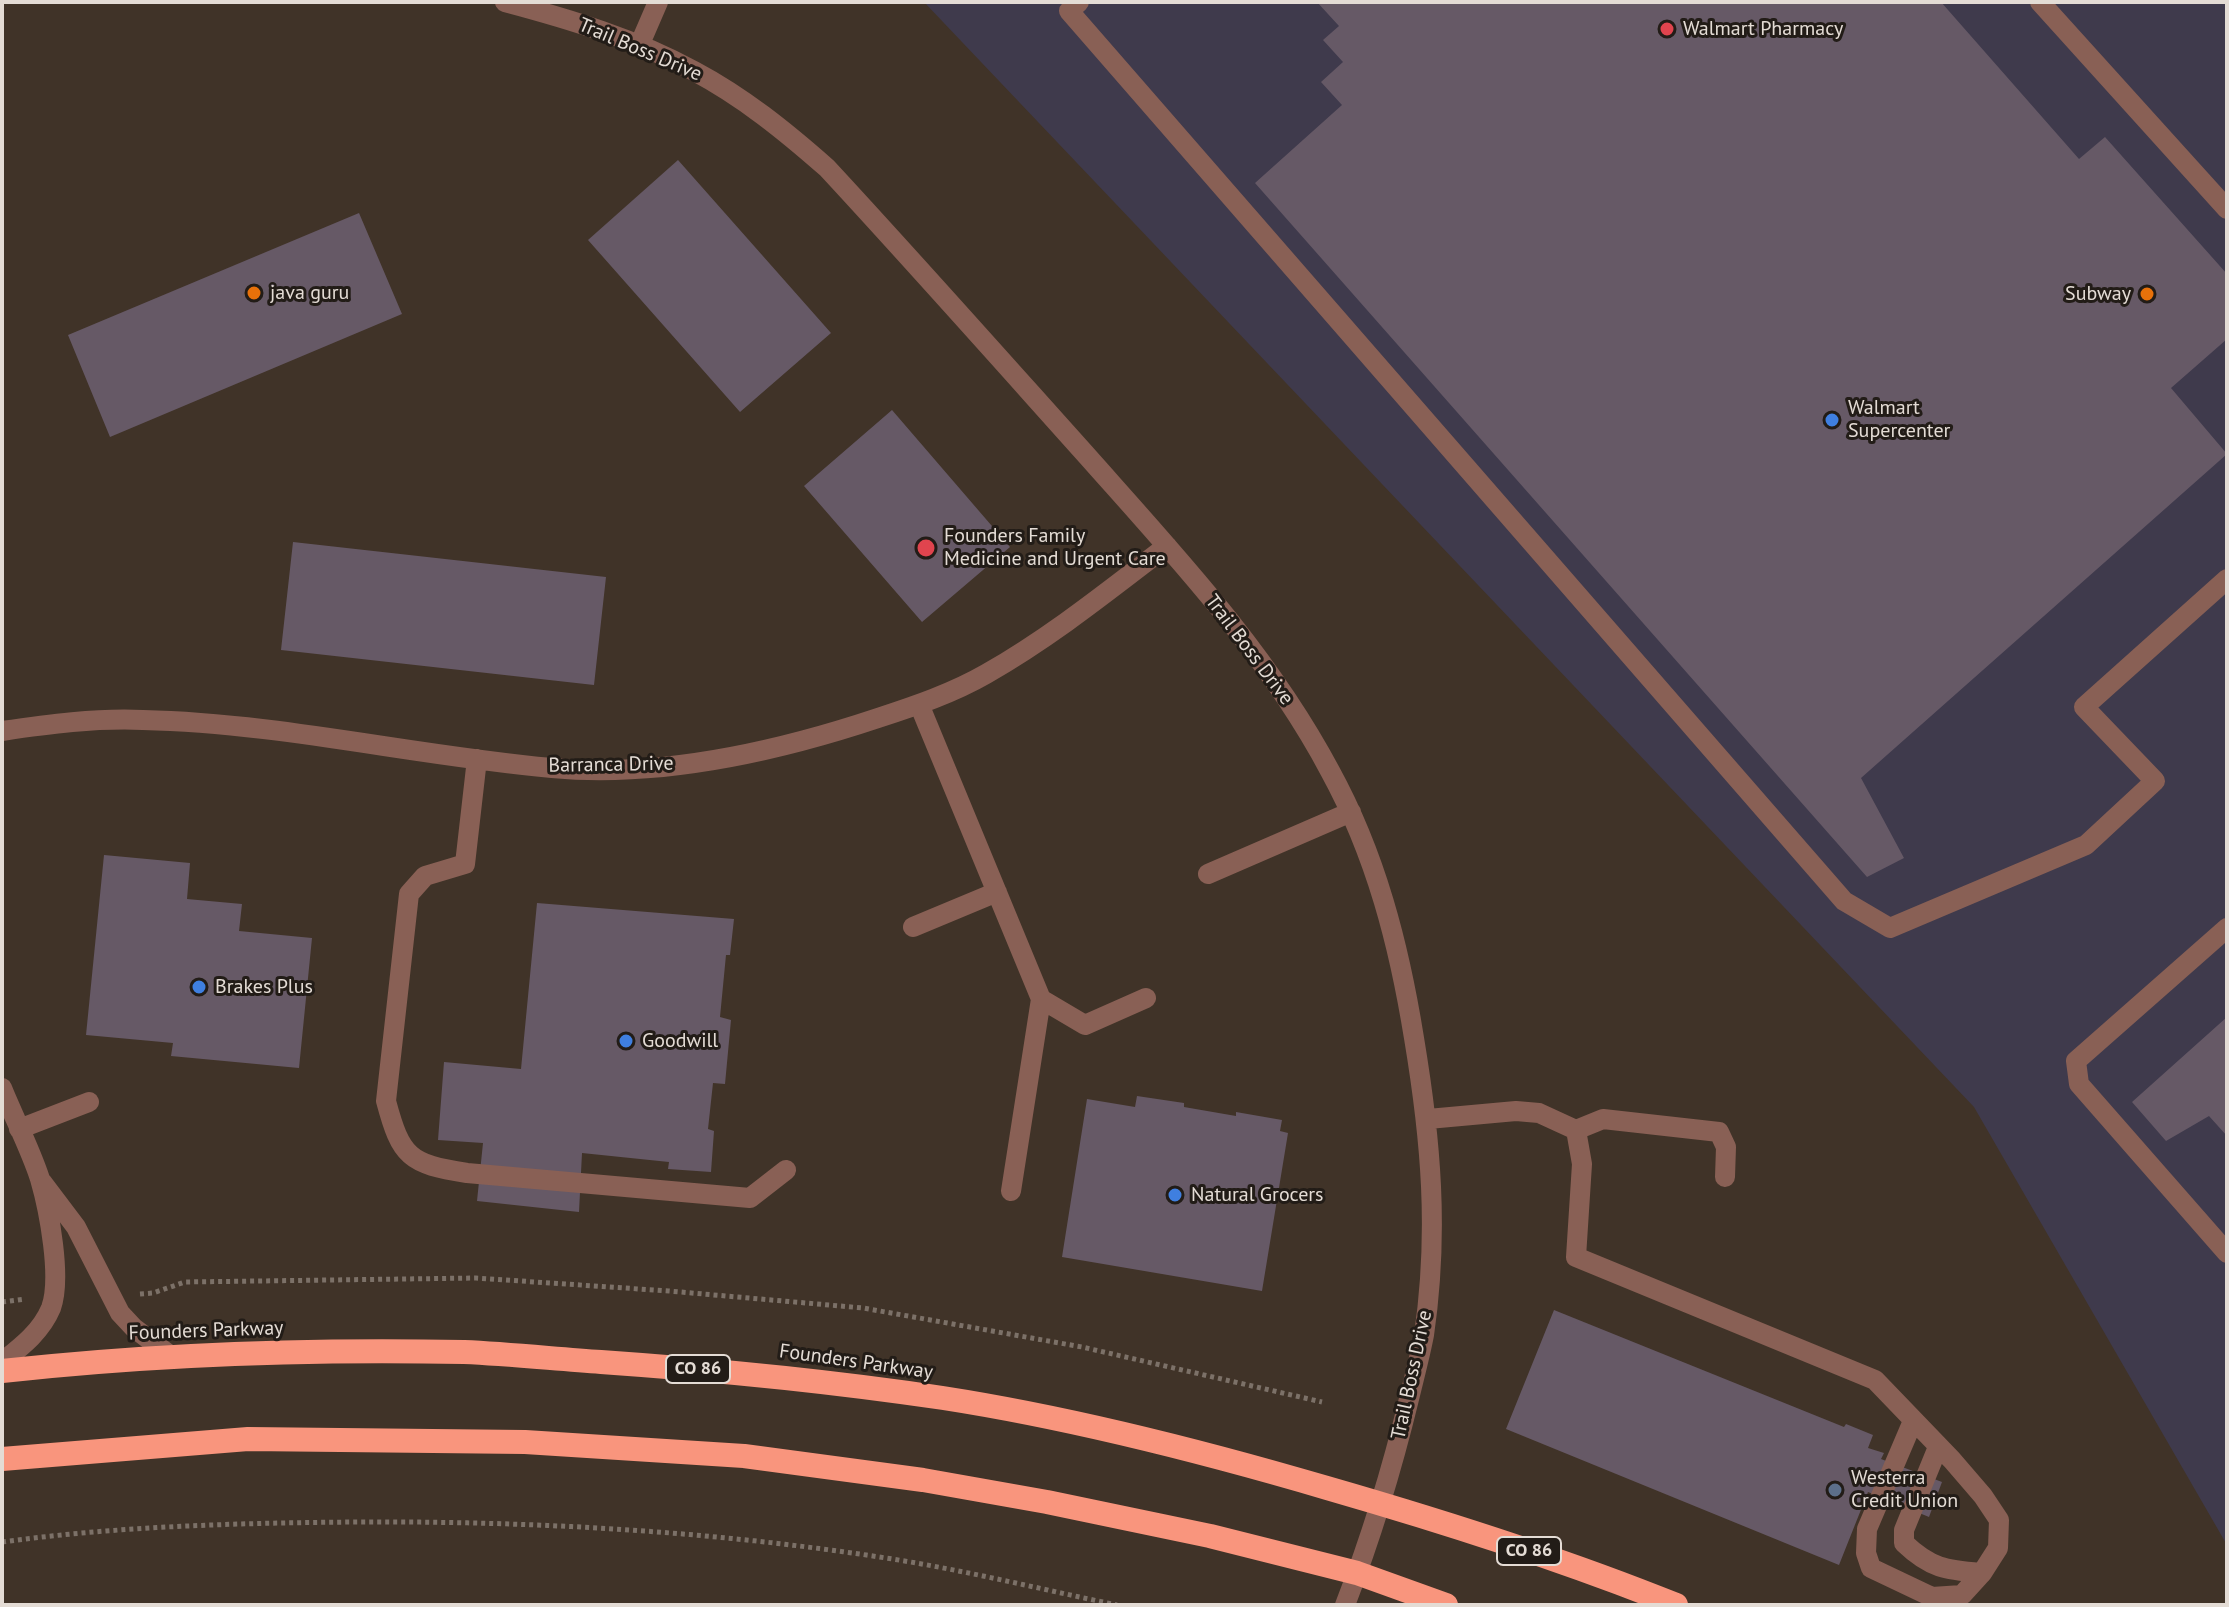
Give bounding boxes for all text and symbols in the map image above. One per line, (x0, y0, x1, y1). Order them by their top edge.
street label: Trail Boss Drive (575, 13, 705, 87)
place label: Walmart Pharmacy (1683, 17, 1843, 41)
marker: Walmart Pharmacy (1658, 20, 1676, 38)
place label: java guru (270, 281, 349, 305)
place label: Subway (2065, 282, 2131, 306)
marker: java guru (245, 284, 263, 302)
marker: Subway (2138, 285, 2156, 303)
place label: Walmart Supercenter (1848, 396, 1950, 443)
marker: Walmart Supercenter (1823, 411, 1841, 429)
place label: Founders Family Medicine and Urgent Care (944, 524, 1166, 571)
marker: Founders Family Medicine and Urgent Care (915, 537, 937, 559)
street label: Trail Boss Drive (1200, 590, 1298, 710)
street label: Barranca Drive (548, 752, 674, 778)
place label: Brakes Plus (215, 975, 313, 999)
marker: Brakes Plus (190, 978, 208, 996)
place label: Goodwill (642, 1029, 718, 1053)
marker: Goodwill (617, 1032, 635, 1050)
place label: Natural Grocers (1191, 1183, 1324, 1207)
marker: Natural Grocers (1166, 1186, 1184, 1204)
street label: Trail Boss Drive (1387, 1308, 1437, 1442)
street label: Founders Parkway (128, 1316, 284, 1346)
street label: Founders Parkway (778, 1339, 934, 1385)
road number: CO 86 (666, 1355, 730, 1383)
place label: Westerra Credit Union (1851, 1466, 1958, 1513)
marker: Westerra Credit Union (1826, 1481, 1844, 1499)
road number: CO 86 (1497, 1537, 1561, 1565)

